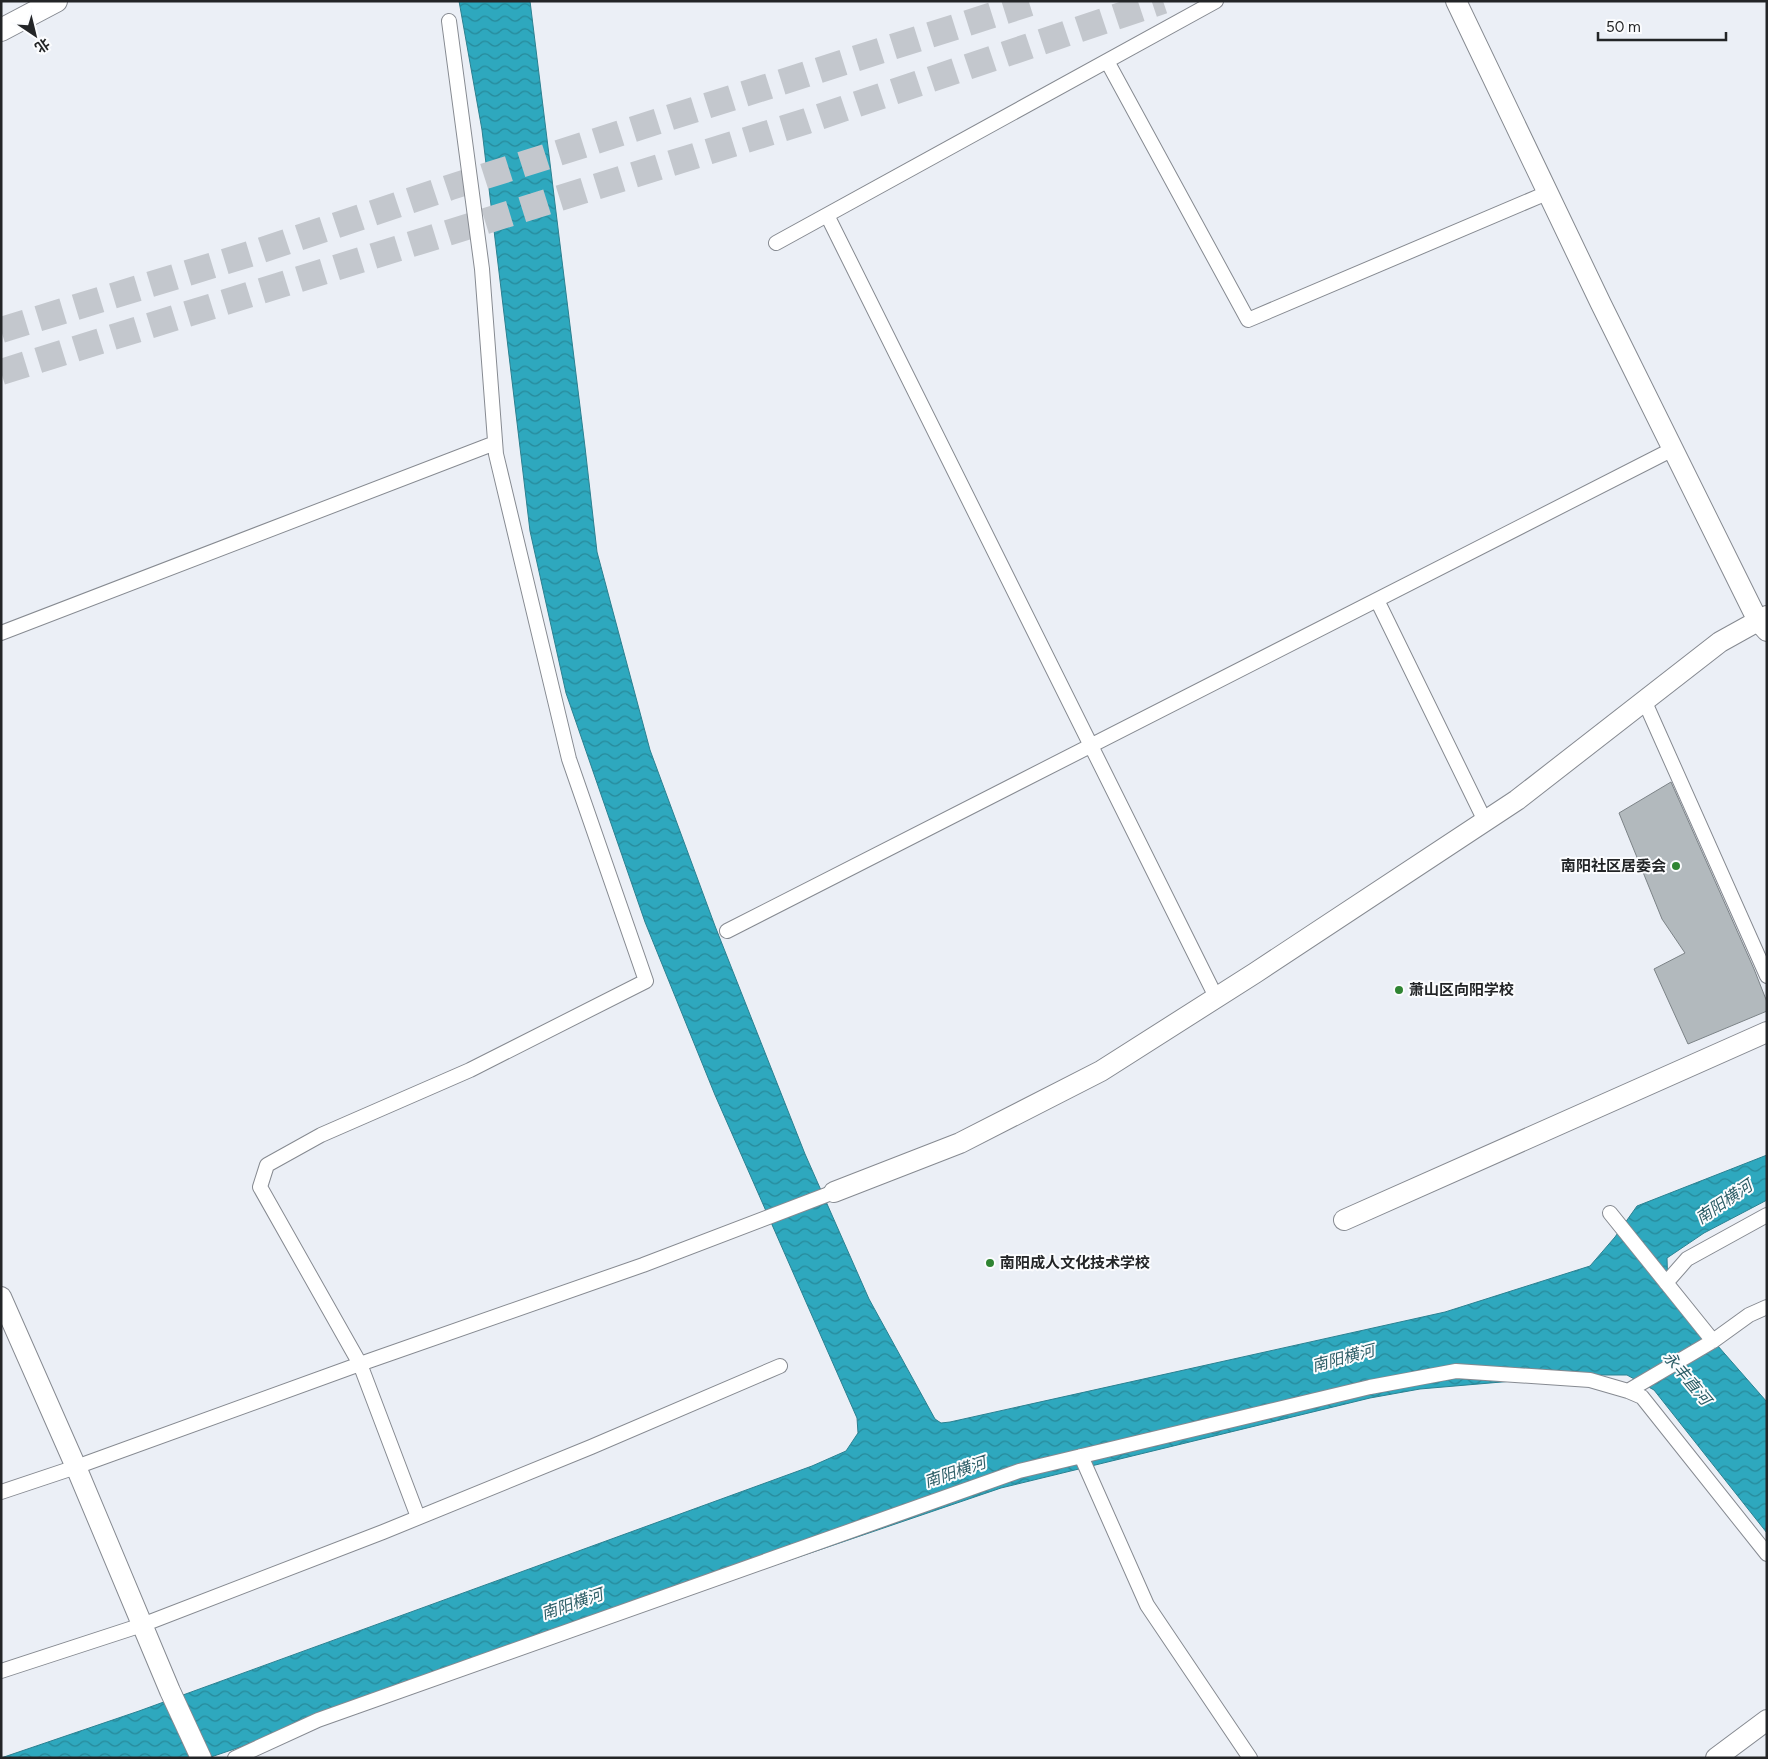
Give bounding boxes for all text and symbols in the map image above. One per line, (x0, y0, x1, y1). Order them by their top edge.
north arrow (10, 10, 60, 60)
scale bar (1598, 10, 1726, 42)
text: 50 m (1606, 18, 1641, 36)
text: 北 (32, 34, 53, 56)
place label: 南阳社区居委会 (1561, 857, 1666, 875)
marker: 南阳社区居委会 (1670, 860, 1682, 872)
place label: 萧山区向阳学校 (1409, 981, 1514, 999)
marker: 萧山区向阳学校 (1393, 984, 1405, 996)
water label: 南阳横河 (1692, 1175, 1758, 1228)
place label: 南阳成人文化技术学校 (1000, 1254, 1150, 1272)
marker: 南阳成人文化技术学校 (984, 1257, 996, 1269)
water label: 南阳横河 (1310, 1340, 1379, 1375)
water label: 永丰直河 (1659, 1347, 1717, 1411)
water label: 南阳横河 (922, 1452, 991, 1491)
water label: 南阳横河 (539, 1584, 608, 1623)

